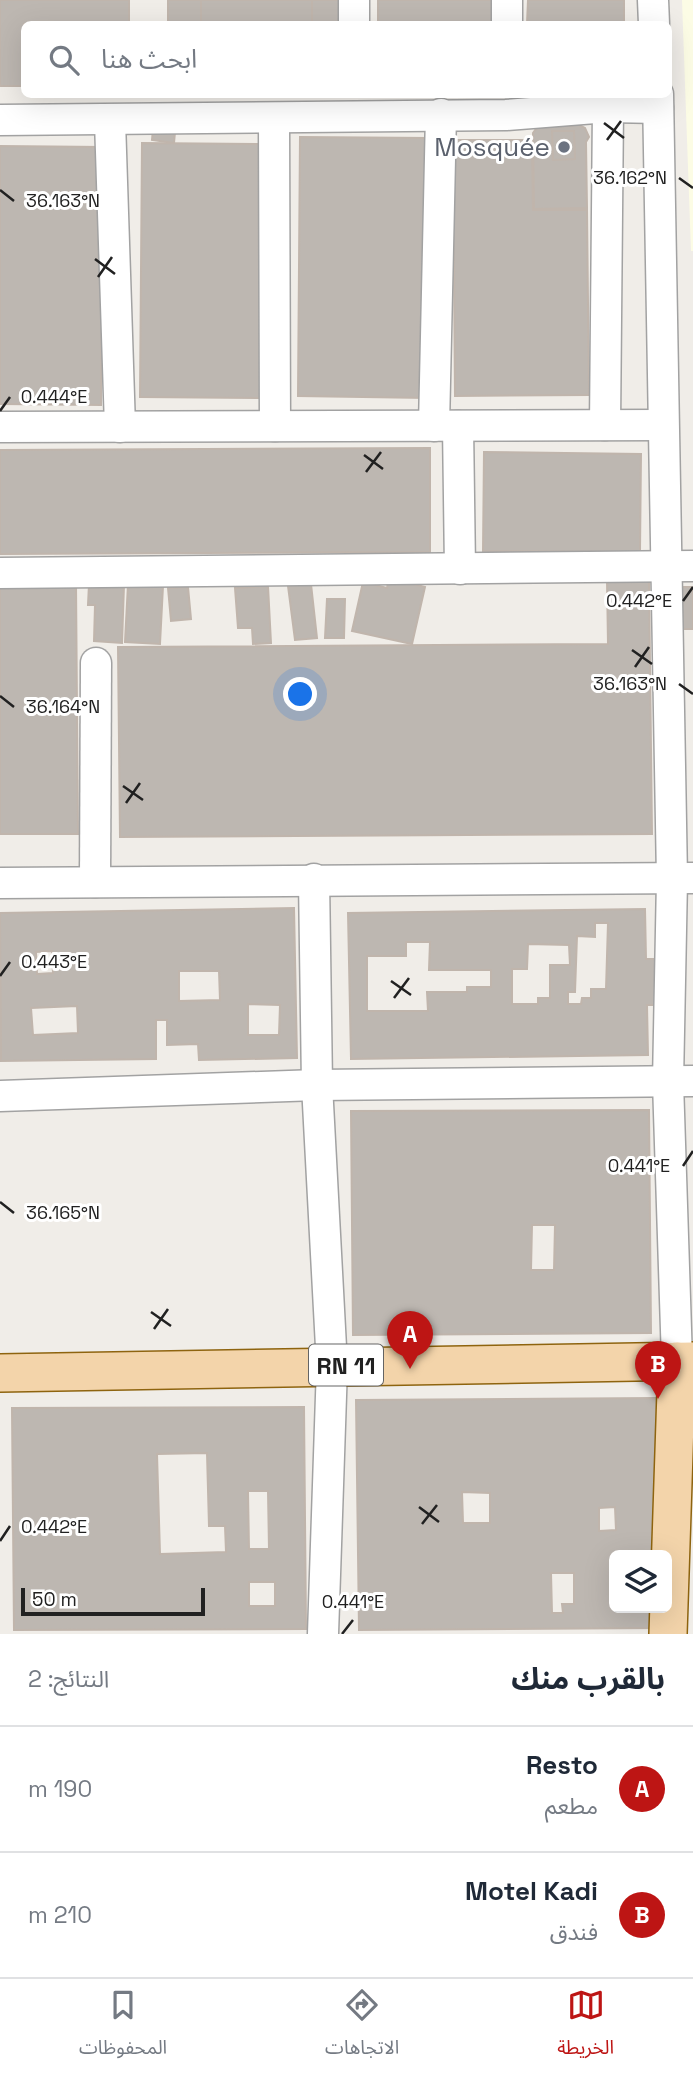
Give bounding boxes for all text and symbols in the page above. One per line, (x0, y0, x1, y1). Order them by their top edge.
search box (21, 21, 672, 98)
icon: search (45, 41, 83, 79)
text: ابحث هنا (101, 42, 197, 76)
place label: Mosquée (434, 130, 550, 164)
marker: Mosquée (556, 139, 572, 155)
text: 36.162°N (593, 166, 667, 189)
text: 36.163°N (26, 189, 100, 212)
text: 0.444°E (21, 385, 87, 408)
text: 0.442°E (606, 589, 672, 612)
text: 36.163°N (593, 672, 667, 695)
your location (283, 677, 317, 711)
text: 36.164°N (26, 695, 100, 718)
text: 0.443°E (21, 950, 87, 973)
text: 0.441°E (608, 1154, 670, 1177)
text: 36.165°N (26, 1201, 100, 1224)
pin: A (387, 1311, 433, 1369)
pin: B (635, 1341, 681, 1399)
road number: RN 11 (309, 1344, 383, 1386)
text: 0.442°E (21, 1515, 87, 1538)
map controls (609, 1550, 672, 1613)
button: layers (609, 1550, 672, 1613)
scale bar (21, 1585, 205, 1617)
text: 50 m (32, 1587, 77, 1612)
text: 0.441°E (322, 1590, 384, 1613)
text: بالقرب منك (511, 1659, 665, 1698)
text: النتائج: 2 (28, 1664, 109, 1694)
text: Resto (526, 1748, 598, 1782)
text: 190 m (28, 1774, 92, 1804)
text: A (635, 1774, 649, 1804)
text: مطعم (545, 1791, 598, 1821)
text: Motel Kadi (465, 1874, 598, 1908)
text: 210 m (28, 1900, 92, 1930)
text: B (634, 1900, 650, 1930)
text: فندق (550, 1917, 598, 1947)
tab: المحفوظات (79, 1986, 167, 2068)
tab: الاتجاهات (325, 1986, 399, 2068)
tab: الخريطة (557, 1986, 614, 2068)

